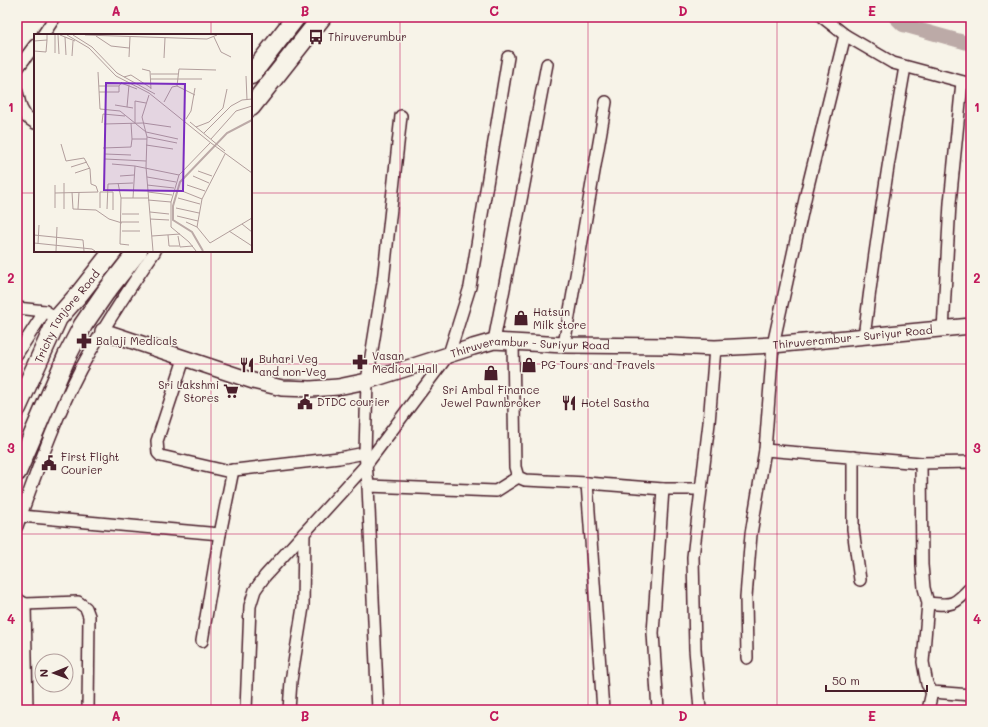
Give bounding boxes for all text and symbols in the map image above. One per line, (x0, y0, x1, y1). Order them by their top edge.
text: A (111, 2, 121, 19)
text: B (301, 2, 310, 19)
text: C (489, 2, 499, 19)
text: D (678, 2, 688, 19)
text: E (868, 2, 876, 19)
bus stop icon: Thiruverumbur (307, 28, 325, 46)
place label: Thiruverumbur (328, 29, 407, 44)
inset map (34, 34, 252, 252)
text: 1 (8, 98, 14, 115)
text: 1 (974, 98, 980, 115)
street label: Trichy Tanjore Road (31, 266, 103, 365)
text: 2 (7, 269, 15, 286)
text: 2 (973, 269, 981, 286)
place label: Hatsun Milk store (533, 304, 586, 332)
shop icon: Hatsun Milk store (512, 309, 530, 327)
street label: Thiruverambur - Suriyur Road (772, 322, 933, 352)
pharmacy icon: Balaji Medicals (75, 332, 93, 350)
place label: Balaji Medicals (96, 333, 177, 348)
street label: Thiruverambur - Suriyur Road (448, 333, 610, 361)
place label: Vasan Medical Hall (372, 348, 438, 376)
place label: Buhari Veg and non-Veg (259, 351, 326, 379)
pharmacy icon: Vasan Medical Hall (351, 353, 369, 371)
restaurant icon: Buhari Veg and non-Veg (238, 356, 256, 374)
shop icon: PG Tours and Travels (520, 356, 538, 374)
place label: PG Tours and Travels (541, 357, 655, 372)
shop icon: Sri Ambal Finance Jewel Pawnbroker (482, 364, 500, 382)
place label: Sri Lakshmi Stores (158, 377, 219, 405)
supermarket icon: Sri Lakshmi Stores (222, 382, 240, 400)
place label: Sri Ambal Finance Jewel Pawnbroker (441, 382, 541, 410)
public building icon: DTDC courier (296, 393, 314, 411)
place label: DTDC courier (317, 394, 390, 409)
restaurant icon: Hotel Sastha (560, 394, 578, 412)
place label: Hotel Sastha (581, 395, 650, 410)
text: 3 (7, 439, 15, 456)
text: 3 (973, 439, 981, 456)
place label: First Flight Courier (61, 449, 120, 477)
public building icon: First Flight Courier (40, 454, 58, 472)
text: 4 (7, 610, 15, 627)
text: 4 (973, 610, 981, 627)
north arrow (34, 653, 74, 693)
scale bar (826, 667, 927, 693)
text: N (36, 669, 51, 677)
text: 50 m (832, 672, 860, 688)
text: A (111, 707, 121, 724)
text: B (301, 707, 310, 724)
text: C (489, 707, 499, 724)
text: D (678, 707, 688, 724)
text: E (868, 707, 876, 724)

